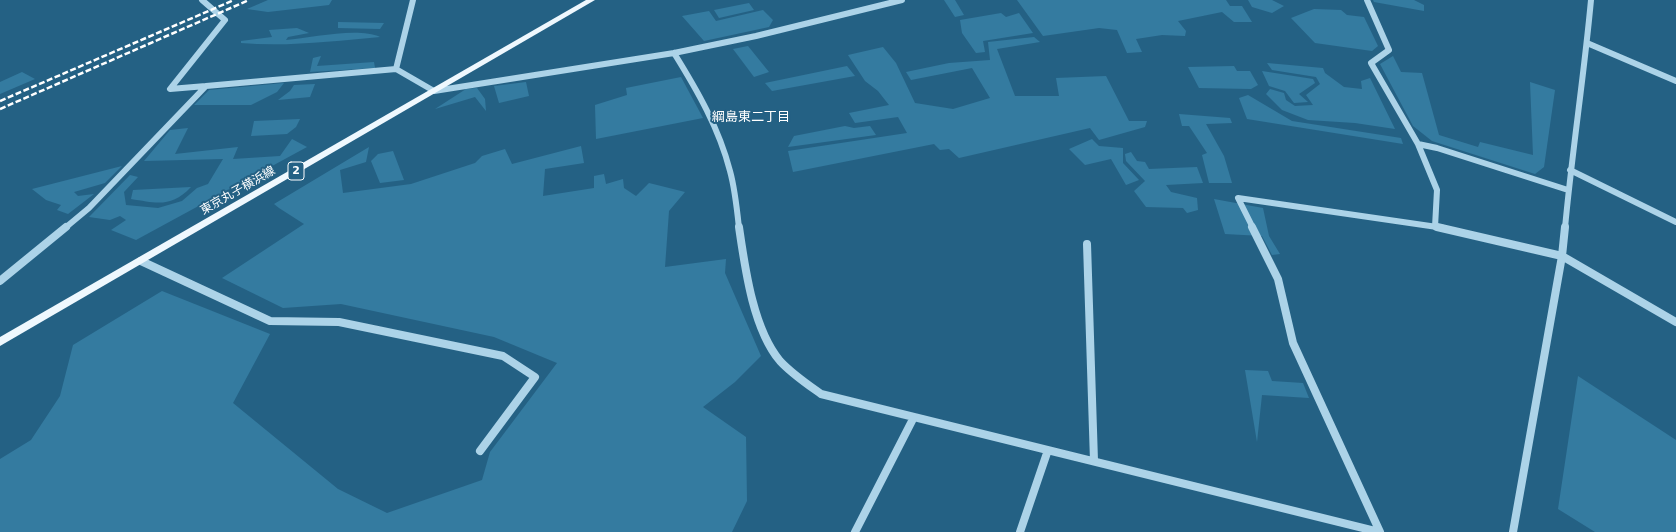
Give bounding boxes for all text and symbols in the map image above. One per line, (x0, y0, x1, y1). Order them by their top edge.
district label: 綱島東二丁目 (712, 110, 790, 126)
road number: 2 (288, 162, 304, 180)
street label: 東京丸子横浜線 (198, 164, 278, 218)

